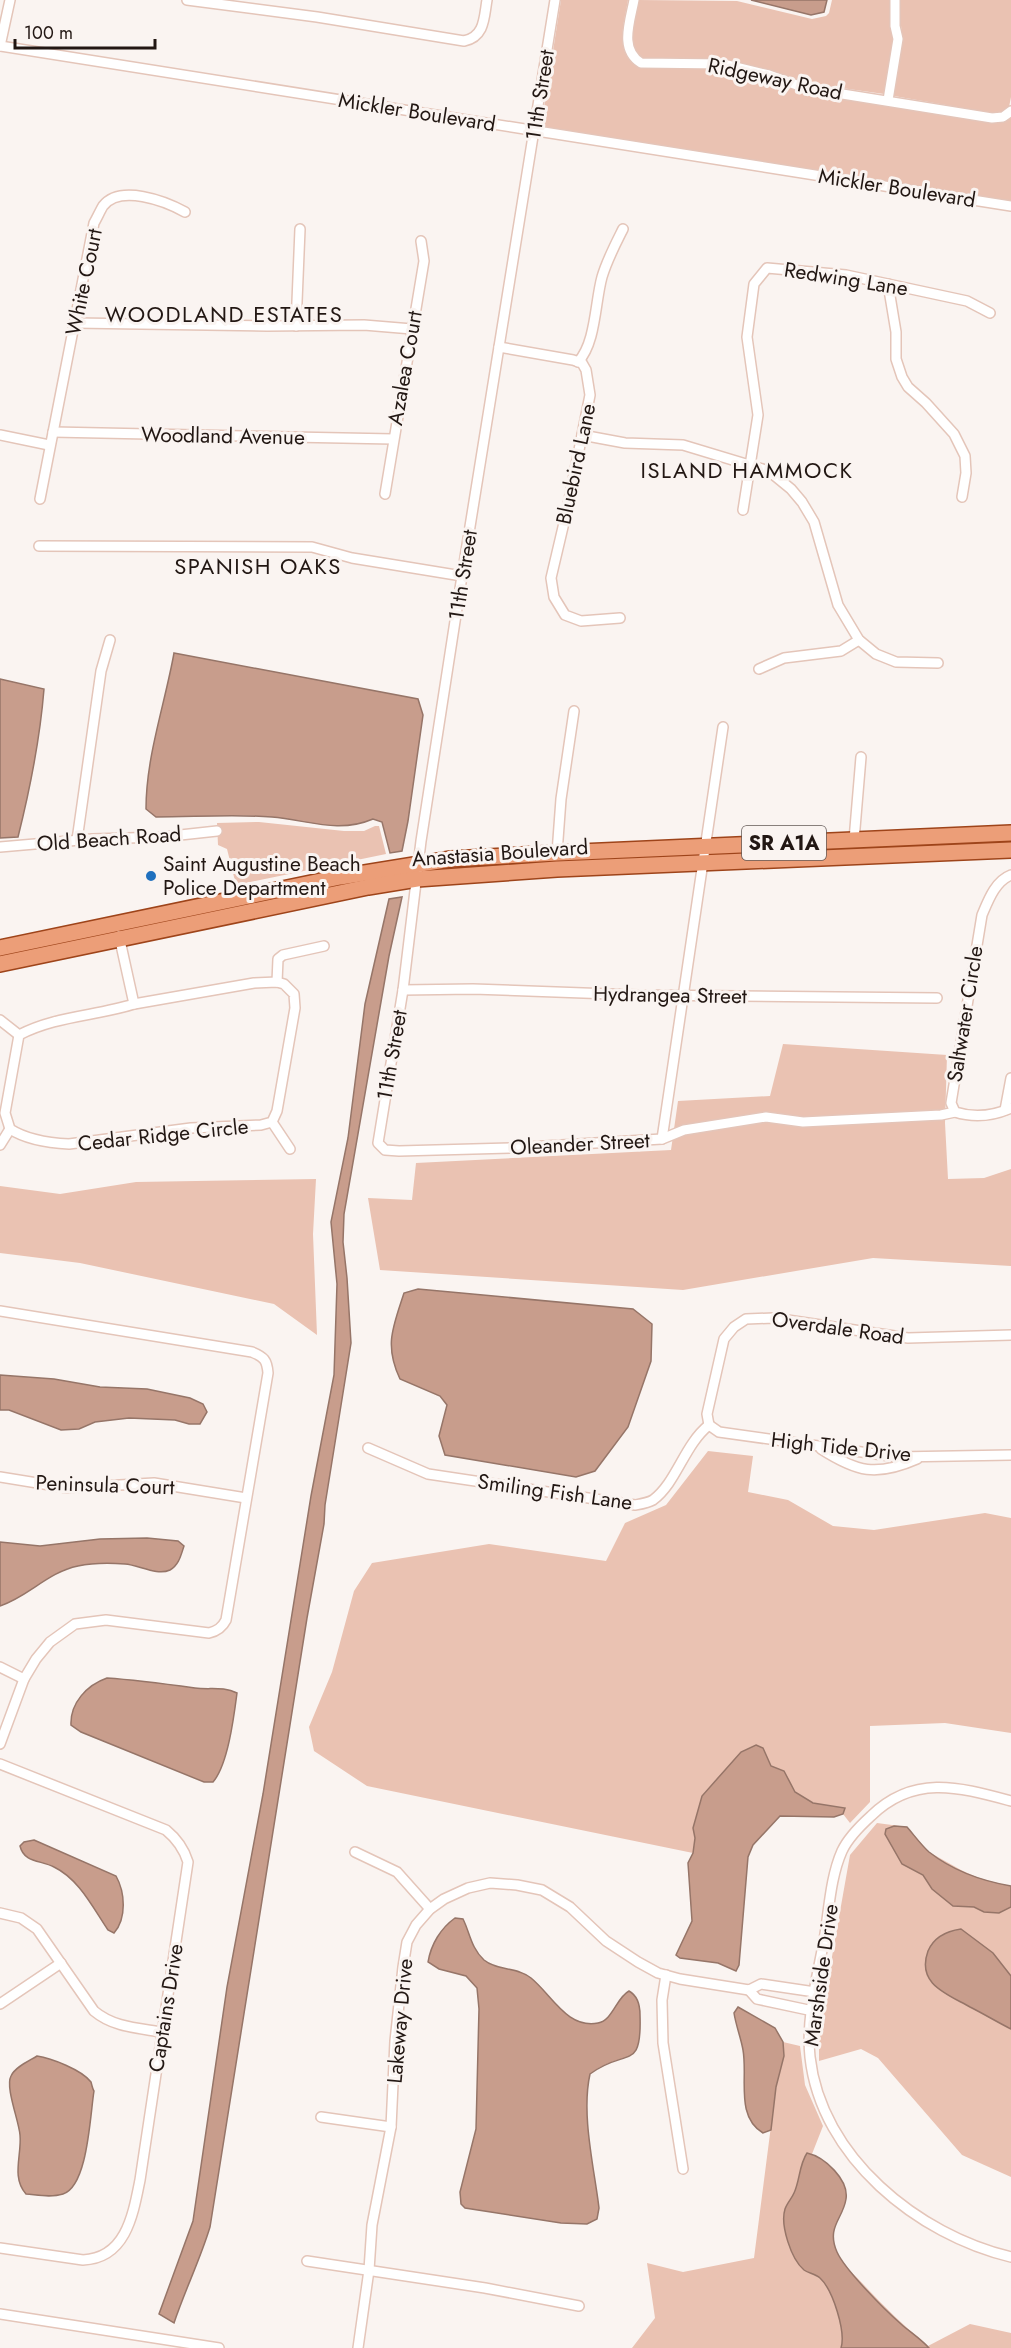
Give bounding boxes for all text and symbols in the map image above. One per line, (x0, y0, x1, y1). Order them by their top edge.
scale bar (15, 12, 154, 50)
text: 100 m (24, 20, 73, 46)
street label: 11th Street (518, 48, 562, 142)
street label: Ridgeway Road (705, 50, 845, 108)
street label: Mickler Boulevard (336, 85, 498, 139)
street label: Mickler Boulevard (816, 161, 978, 215)
street label: White Court (58, 226, 110, 338)
street label: Redwing Lane (782, 254, 910, 304)
district label: WOODLAND ESTATES (105, 298, 343, 330)
street label: Azalea Court (380, 308, 430, 428)
street label: Bluebird Lane (549, 401, 603, 527)
street label: Woodland Avenue (141, 420, 305, 452)
district label: ISLAND HAMMOCK (641, 454, 853, 486)
street label: 11th Street (441, 528, 485, 622)
district label: SPANISH OAKS (174, 550, 342, 582)
street label: Old Beach Road (36, 819, 182, 859)
road number: SR A1A (742, 826, 826, 860)
street label: Anastasia Boulevard (411, 832, 589, 874)
place label: Saint Augustine Beach Police Department (163, 849, 361, 903)
marker: Saint Augustine Beach Police Department (144, 869, 158, 883)
street label: Saltwater Circle (939, 944, 991, 1084)
street label: Hydrangea Street (593, 979, 747, 1011)
street label: 11th Street (369, 1007, 415, 1103)
street label: Cedar Ridge Circle (76, 1111, 250, 1159)
street label: Oleander Street (509, 1125, 651, 1163)
street label: Overdale Road (770, 1304, 906, 1352)
street label: High Tide Drive (769, 1425, 913, 1469)
street label: Smiling Fish Lane (476, 1466, 635, 1518)
street label: Peninsula Court (35, 1468, 175, 1502)
street label: Marshside Drive (796, 1902, 846, 2048)
street label: Captains Drive (141, 1942, 191, 2074)
street label: Lakeway Drive (380, 1957, 420, 2085)

